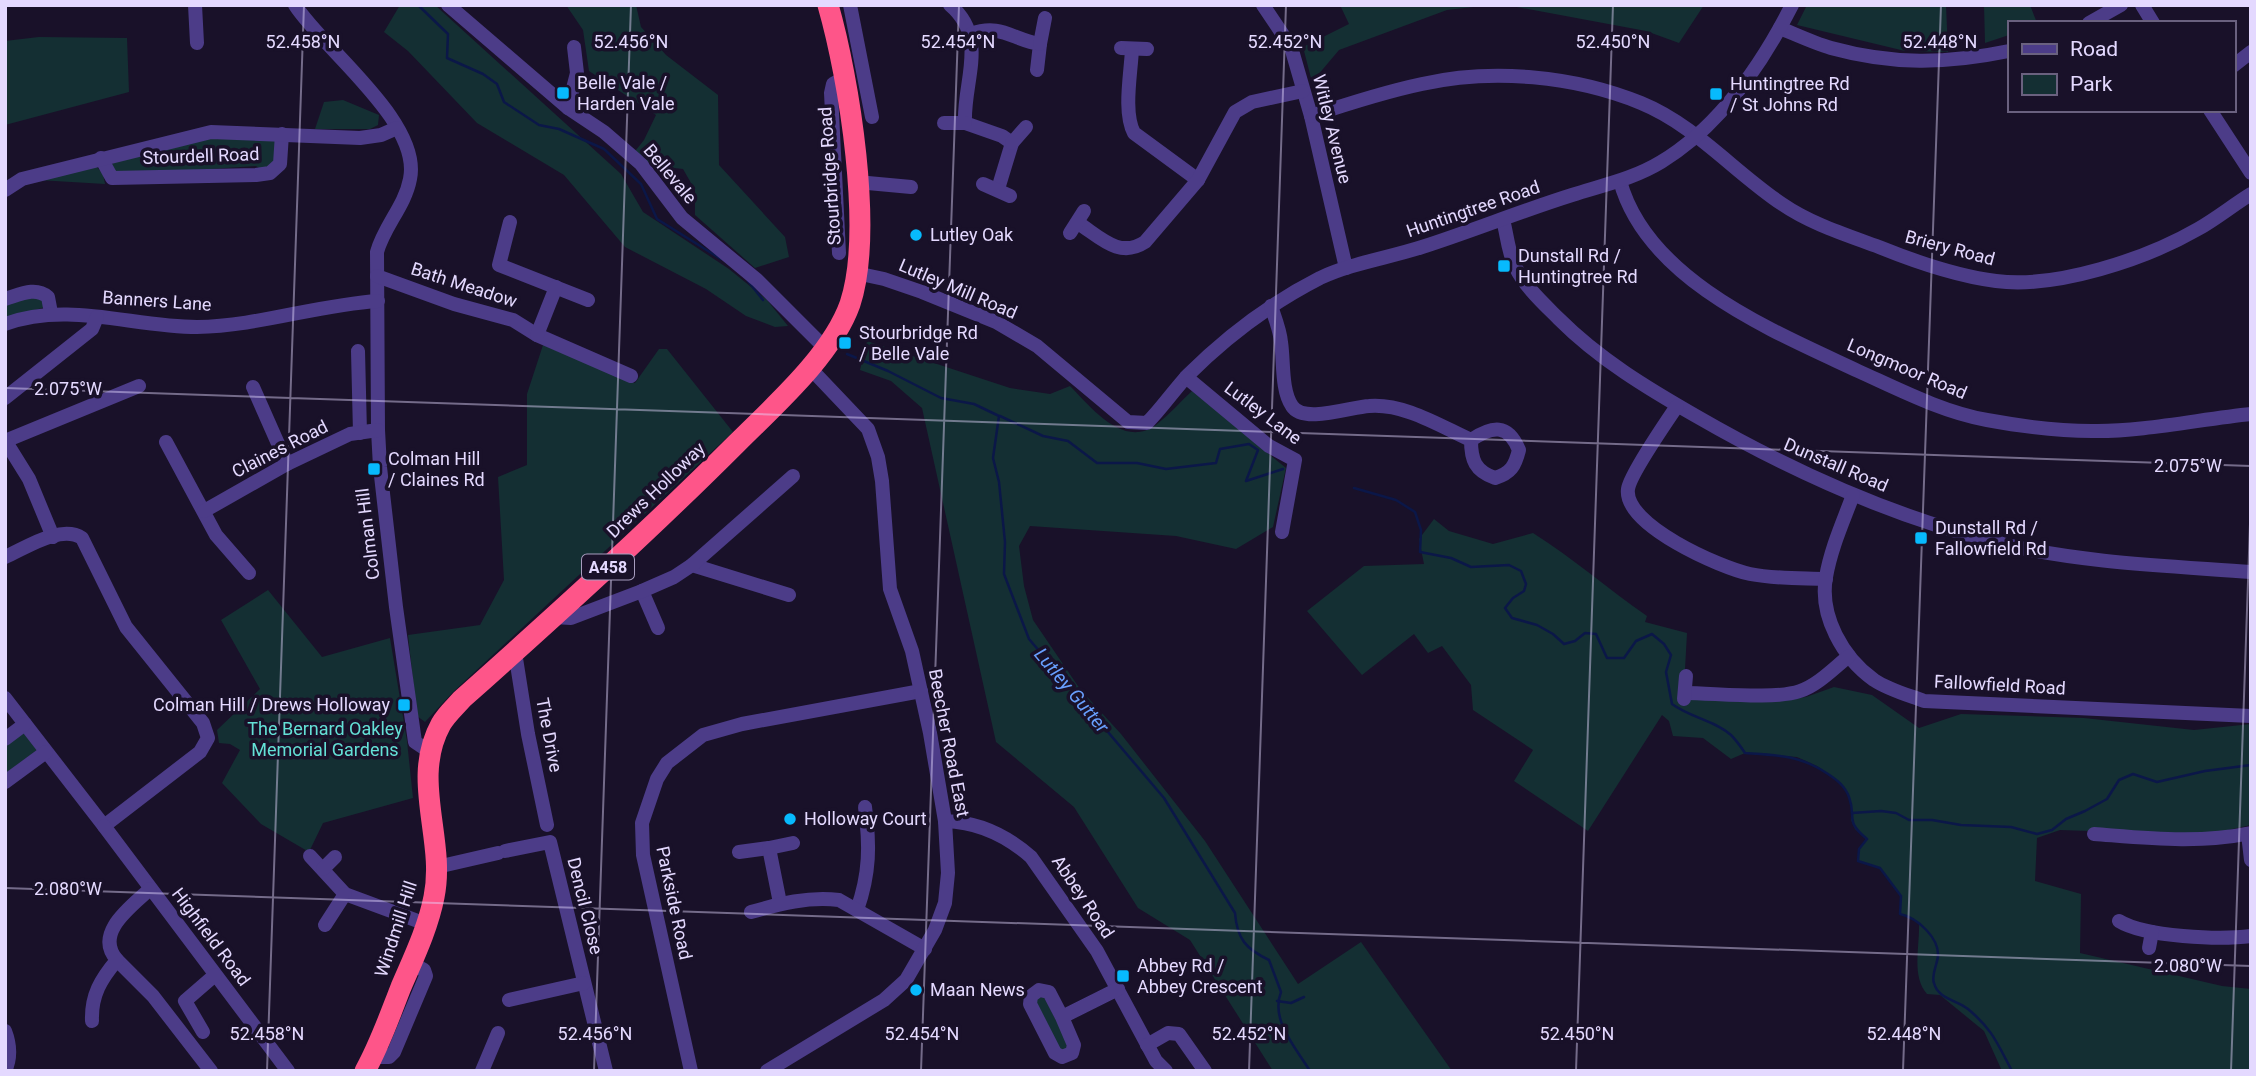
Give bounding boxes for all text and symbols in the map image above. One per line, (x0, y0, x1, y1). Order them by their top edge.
legend (2008, 21, 2235, 112)
text: 52.458°N (266, 31, 340, 52)
text: 52.456°N (594, 31, 668, 52)
text: 52.454°N (921, 31, 995, 52)
text: 52.452°N (1248, 31, 1322, 52)
text: 52.450°N (1576, 31, 1650, 52)
text: 52.448°N (1903, 31, 1977, 52)
text: Road (2070, 37, 2118, 61)
place label: Belle Vale / Harden Vale (577, 72, 674, 114)
street label: Witley Avenue (1309, 72, 1356, 186)
text: Park (2070, 72, 2113, 96)
place label: Huntingtree Rd / St Johns Rd (1730, 73, 1850, 115)
marker: Belle Vale / Harden Vale (555, 85, 571, 101)
marker: Huntingtree Rd / St Johns Rd (1708, 86, 1724, 102)
street label: Stourbridge Road (814, 106, 845, 246)
street label: Bellevale (639, 140, 701, 208)
street label: Stourdell Road (142, 143, 260, 168)
street label: Huntingtree Road (1403, 176, 1542, 241)
place label: Lutley Oak (930, 224, 1014, 245)
street label: Briery Road (1903, 225, 1997, 270)
marker: Lutley Oak (908, 227, 924, 243)
place label: Dunstall Rd / Huntingtree Rd (1518, 245, 1638, 287)
street label: Lutley Mill Road (896, 254, 1021, 323)
street label: Bath Meadow (408, 257, 520, 312)
marker: Dunstall Rd / Huntingtree Rd (1496, 258, 1512, 274)
street label: Banners Lane (102, 286, 212, 315)
place label: Stourbridge Rd / Belle Vale (859, 322, 978, 364)
street label: Longmoor Road (1844, 334, 1970, 403)
marker: Stourbridge Rd / Belle Vale (837, 335, 853, 351)
street label: Lutley Lane (1221, 377, 1306, 448)
text: 2.075°W (34, 378, 102, 399)
street label: Claines Road (228, 415, 331, 482)
street label: Dunstall Road (1781, 433, 1891, 496)
street label: Drews Holloway (602, 437, 709, 542)
place label: Colman Hill / Claines Rd (388, 448, 485, 490)
text: 2.075°W (2154, 455, 2222, 476)
marker: Colman Hill / Claines Rd (366, 461, 382, 477)
street label: Colman Hill (351, 487, 384, 581)
place label: Dunstall Rd / Fallowfield Rd (1935, 517, 2047, 559)
marker: Dunstall Rd / Fallowfield Rd (1913, 530, 1929, 546)
road number: A458 (582, 554, 634, 580)
water label: Lutley Gutter (1029, 643, 1114, 738)
street label: Beecher Road East (925, 667, 974, 819)
street label: Fallowfield Road (1934, 671, 2066, 698)
place label: Colman Hill / Drews Holloway (153, 694, 390, 715)
street label: The Drive (532, 696, 567, 774)
marker: Colman Hill / Drews Holloway (396, 697, 412, 713)
park label: The Bernard Oakley Memorial Gardens (247, 718, 403, 760)
place label: Holloway Court (804, 808, 927, 829)
marker: Holloway Court (782, 811, 798, 827)
street label: Parkside Road (652, 844, 697, 962)
street label: Abbey Road (1048, 851, 1119, 942)
street label: Dencil Close (563, 855, 608, 957)
text: 2.080°W (34, 878, 102, 899)
street label: Windmill Hill (370, 878, 421, 980)
street label: Highfield Road (168, 884, 255, 990)
place label: Abbey Rd / Abbey Crescent (1137, 955, 1263, 997)
text: 2.080°W (2154, 955, 2222, 976)
marker: Abbey Rd / Abbey Crescent (1115, 968, 1131, 984)
place label: Maan News (930, 979, 1025, 1000)
marker: Maan News (908, 982, 924, 998)
text: 52.458°N (230, 1023, 304, 1044)
text: 52.456°N (558, 1023, 632, 1044)
text: 52.454°N (885, 1023, 959, 1044)
text: 52.452°N (1212, 1023, 1286, 1044)
text: 52.450°N (1540, 1023, 1614, 1044)
text: 52.448°N (1867, 1023, 1941, 1044)

